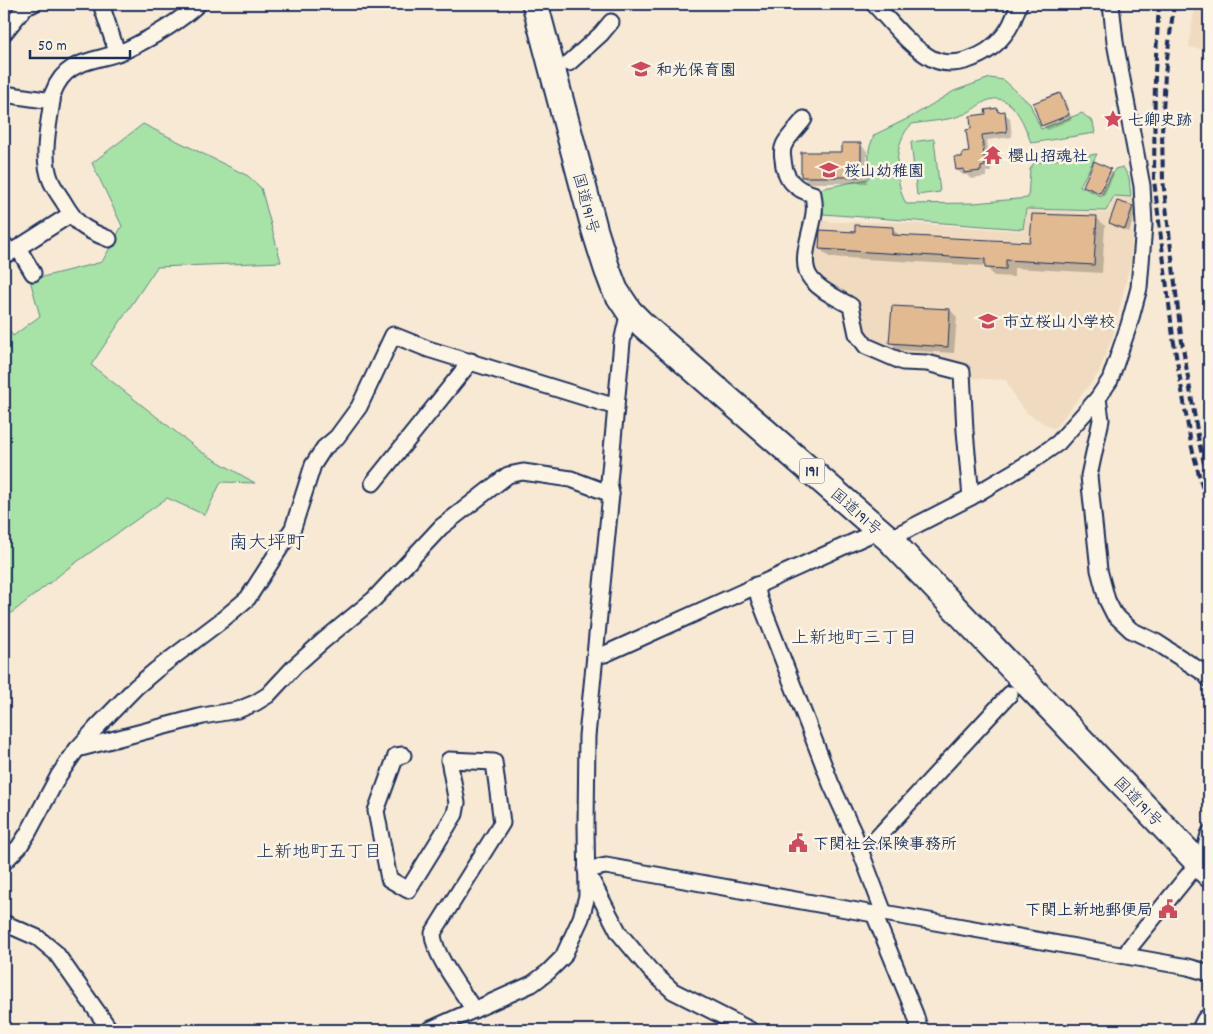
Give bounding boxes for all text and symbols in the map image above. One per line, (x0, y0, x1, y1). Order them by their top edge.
scale bar (30, 28, 130, 60)
text: 50 m (38, 36, 67, 58)
school or university icon: 和光保育園 (630, 58, 652, 80)
place label: 和光保育園 (656, 60, 736, 83)
place icon: 七卿史跡 (1102, 108, 1124, 130)
place label: 七卿史跡 (1128, 110, 1192, 133)
temple icon: 櫻山招魂社 (982, 144, 1004, 166)
place label: 櫻山招魂社 (1008, 146, 1088, 169)
school or university icon: 桜山幼稚園 (818, 159, 840, 181)
place label: 桜山幼稚園 (844, 161, 924, 184)
street label: 国道191号 (565, 171, 604, 237)
school or university icon: 市立桜山小学校 (977, 310, 999, 332)
place label: 市立桜山小学校 (1003, 312, 1115, 335)
road number: 191 (800, 458, 824, 484)
street label: 国道191号 (824, 484, 886, 542)
district label: 南大坪町 (229, 531, 305, 558)
district label: 上新地町三丁目 (791, 627, 917, 652)
street label: 国道191号 (1107, 772, 1167, 833)
public building icon: 下関社会保険事務所 (787, 832, 809, 854)
place label: 下関社会保険事務所 (813, 834, 957, 857)
district label: 上新地町五丁目 (256, 841, 382, 866)
public building icon: 下関上新地郵便局 (1157, 898, 1179, 920)
place label: 下関上新地郵便局 (1025, 900, 1153, 923)

